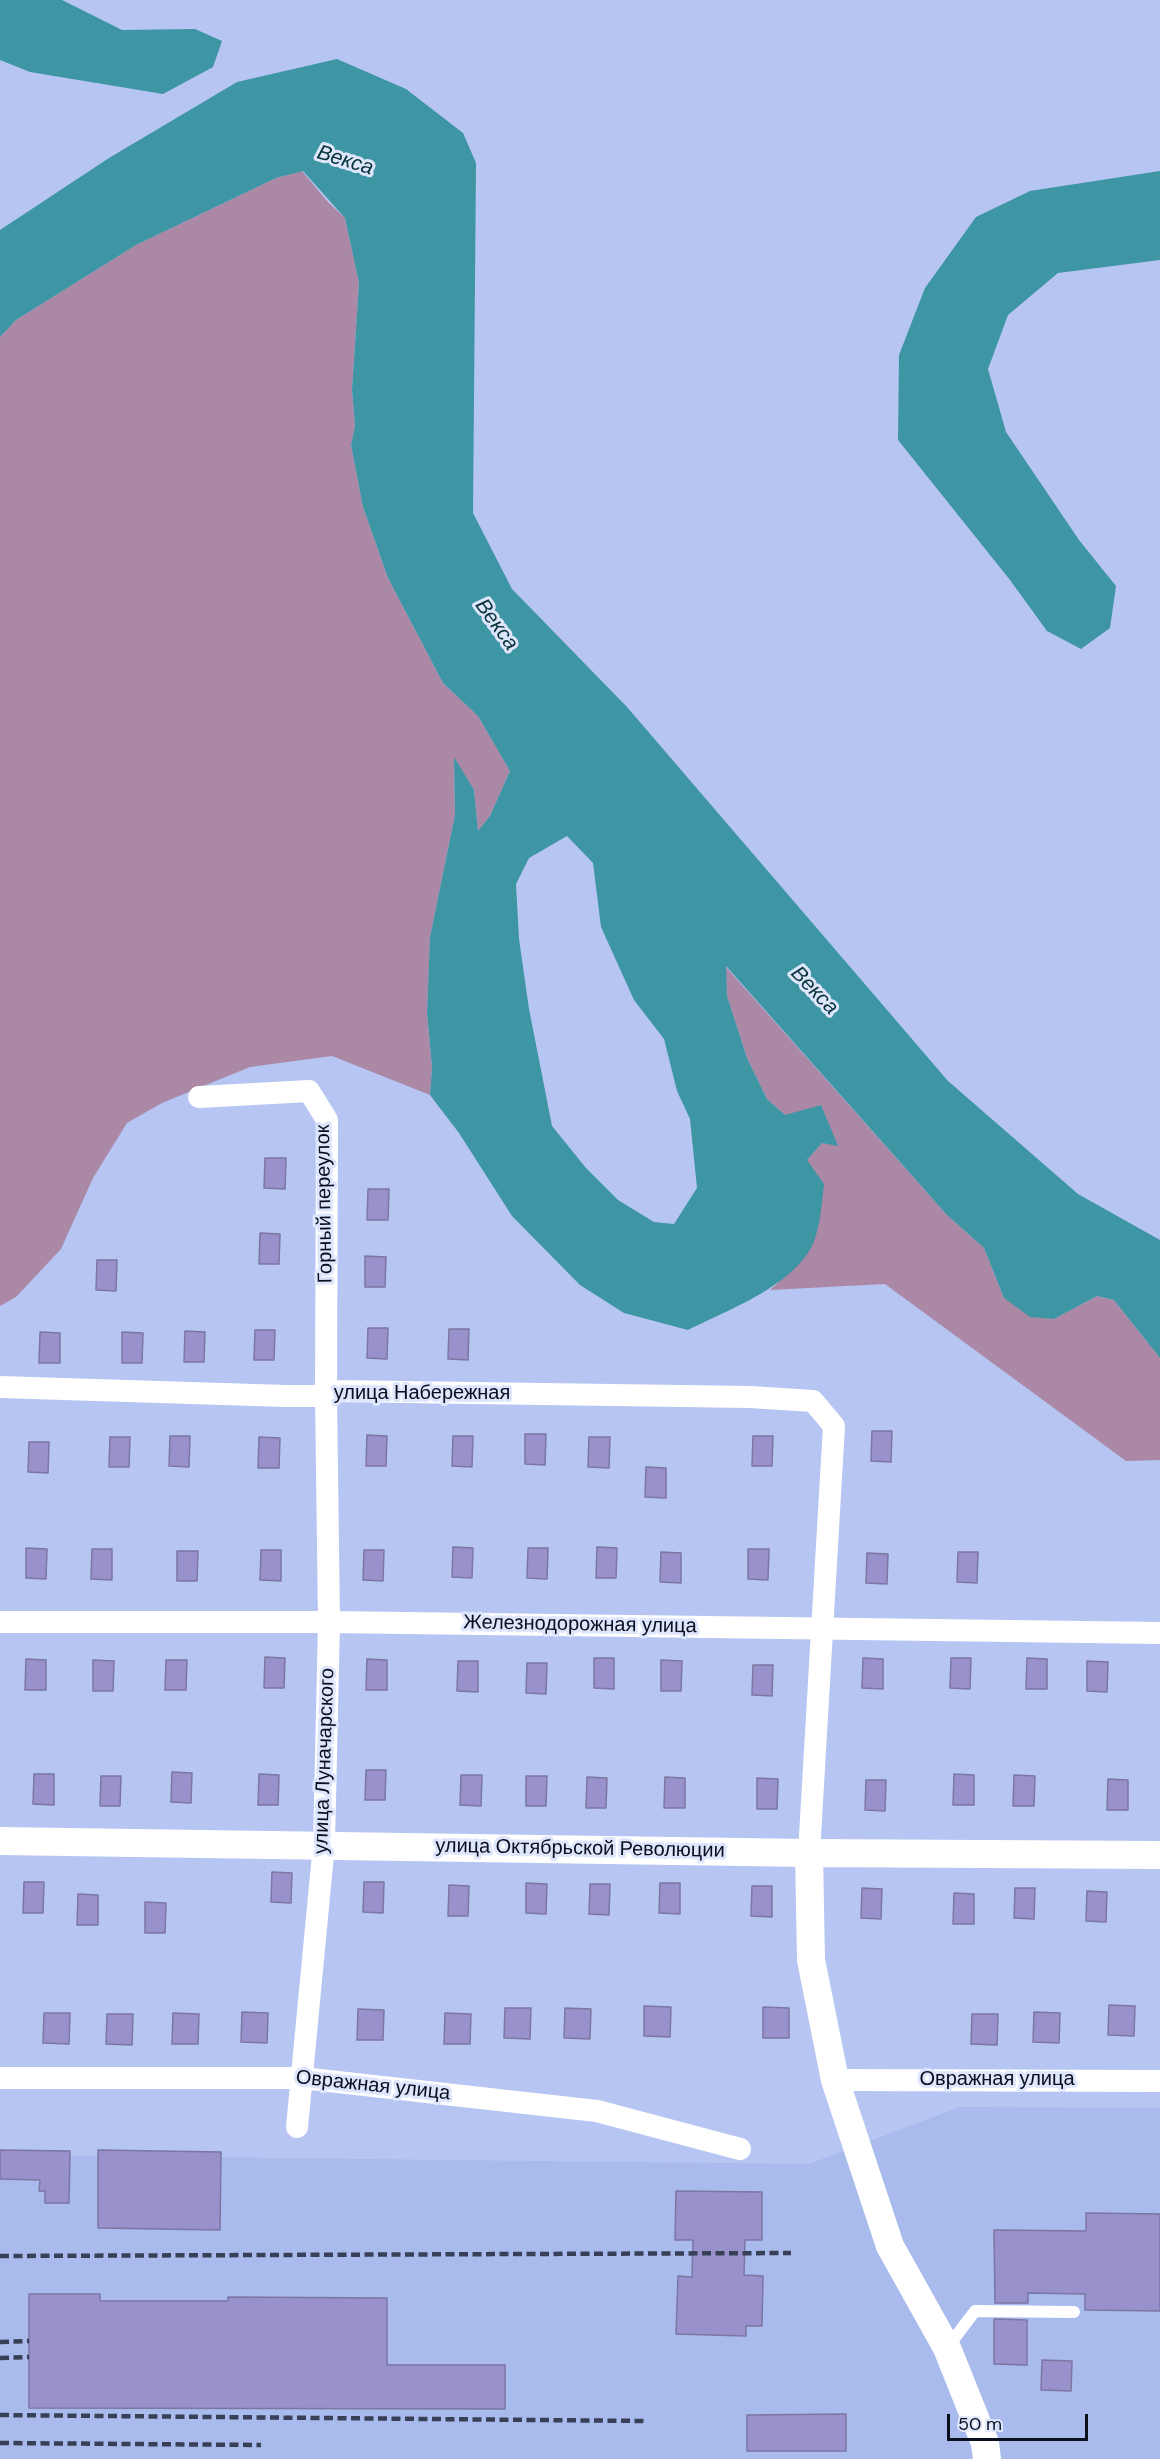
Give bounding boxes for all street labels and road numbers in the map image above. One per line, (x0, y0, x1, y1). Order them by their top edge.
street label: Горный переулок (312, 1124, 338, 1284)
street label: улица Набережная (334, 1382, 510, 1406)
street label: Железнодорожная улица (463, 1611, 697, 1639)
street label: улица Луначарского (310, 1668, 340, 1854)
street label: улица Октябрьской Революции (435, 1834, 725, 1864)
street label: Овражная улица (295, 2066, 451, 2106)
street label: Овражная улица (919, 2068, 1075, 2092)

